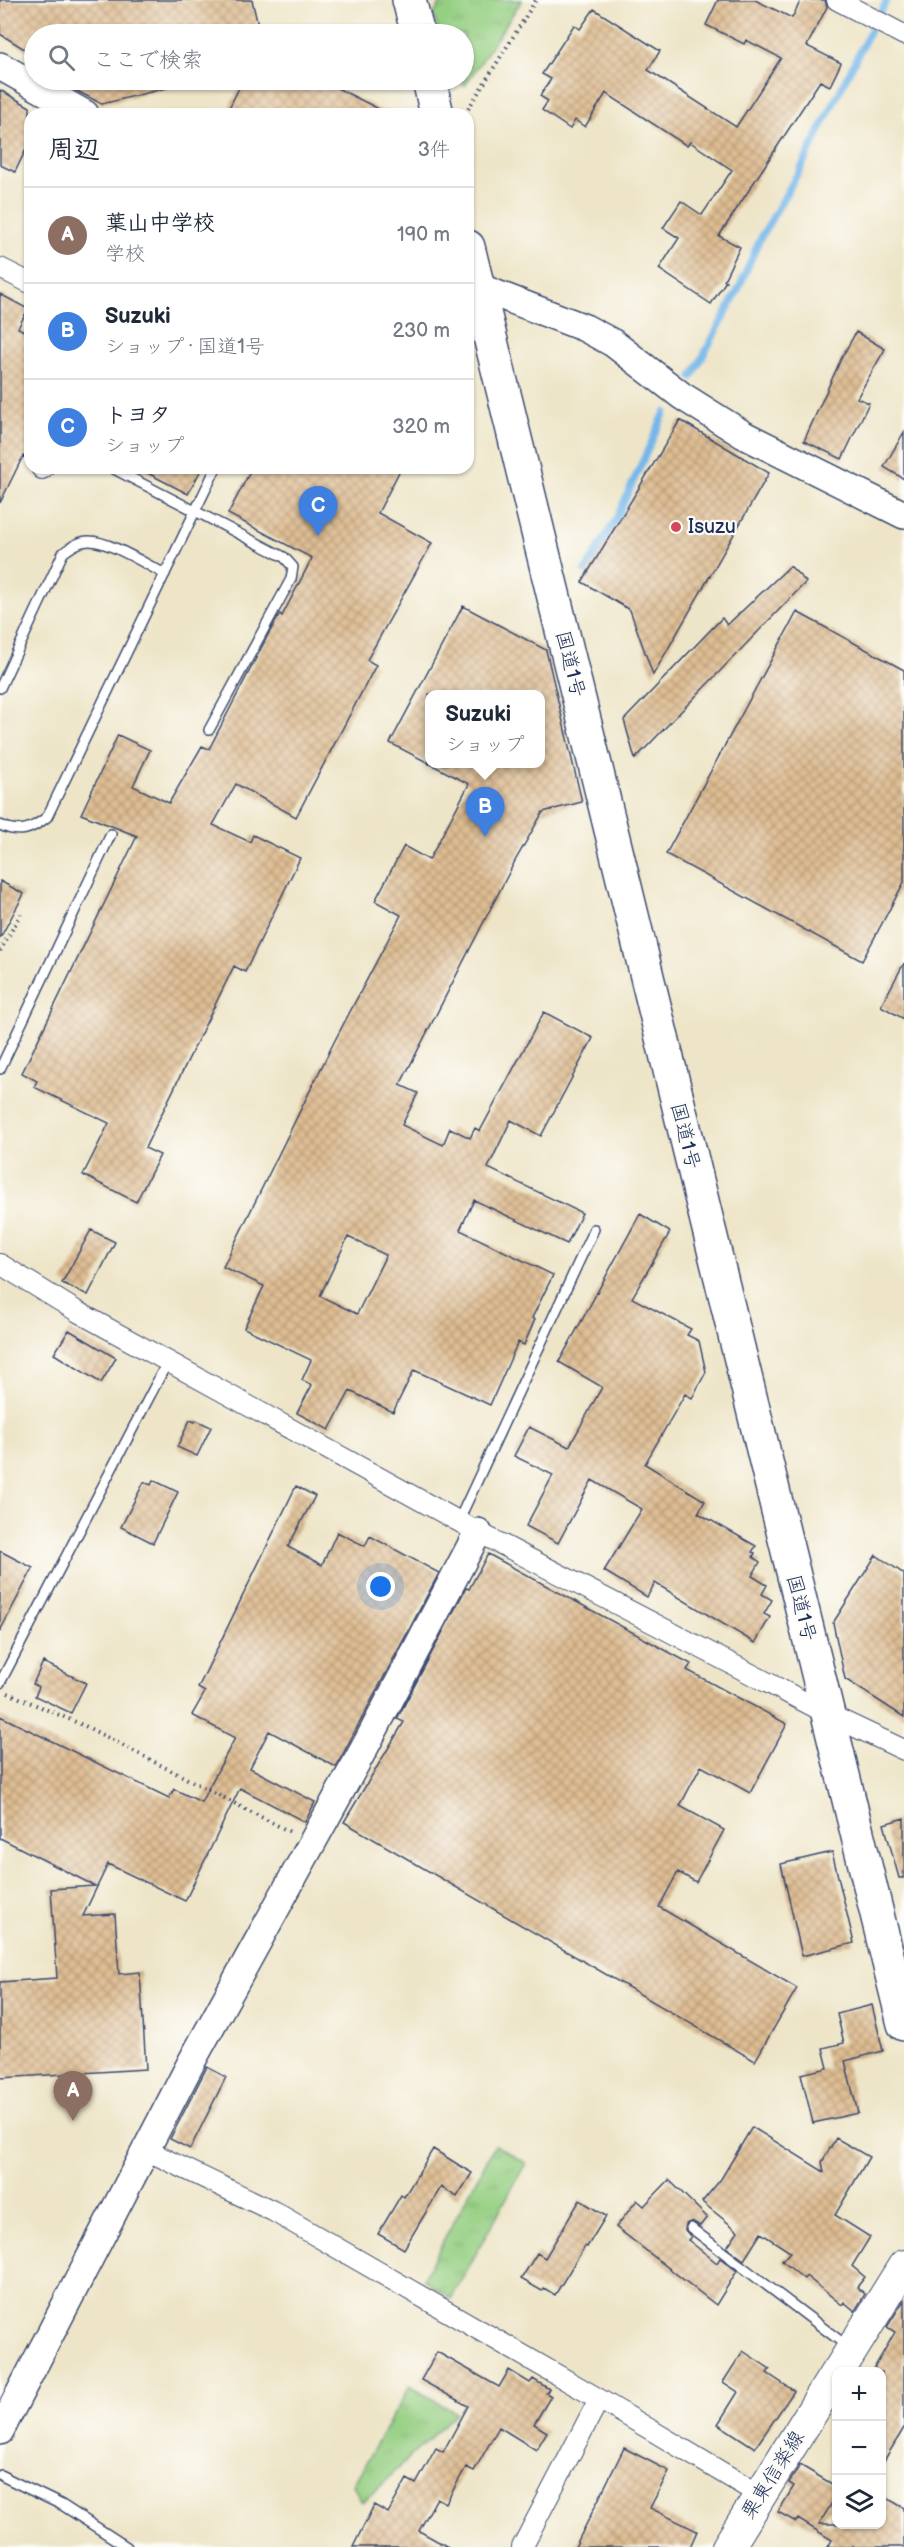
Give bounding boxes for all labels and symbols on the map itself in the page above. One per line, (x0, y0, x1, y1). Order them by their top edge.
pin: C (298, 486, 338, 536)
place label: Isuzu (688, 515, 736, 539)
marker: Isuzu (669, 520, 683, 534)
street label: 国道1号 (550, 628, 590, 700)
pin: B (466, 788, 504, 837)
street label: 国道1号 (665, 1100, 705, 1172)
your location (366, 1572, 395, 1601)
street label: 国道1号 (781, 1572, 821, 1644)
pin: A (54, 2072, 92, 2121)
street label: 栗東信楽線 (736, 2426, 810, 2524)

